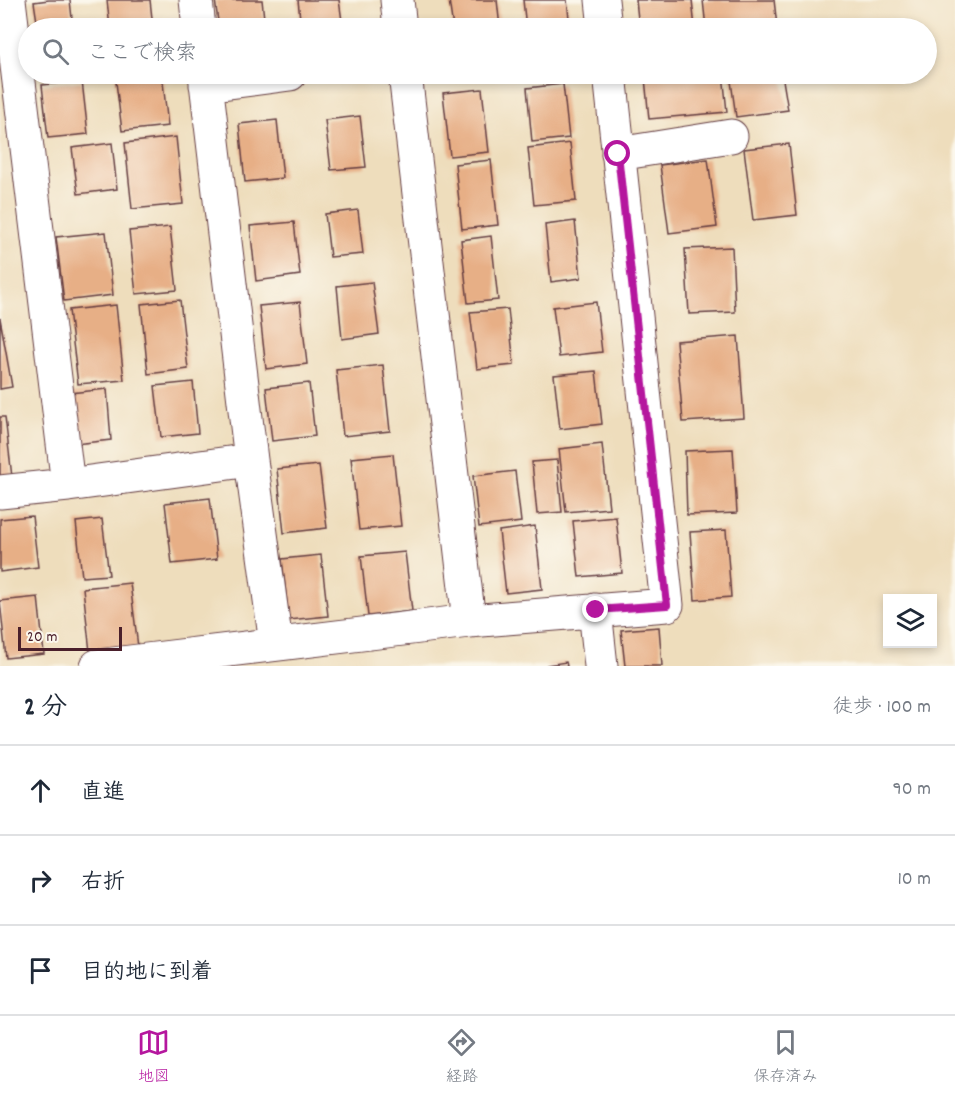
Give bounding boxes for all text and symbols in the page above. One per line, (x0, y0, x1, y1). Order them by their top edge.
search box (18, 18, 937, 84)
icon: search (39, 35, 72, 68)
text: ここで検索 (87, 39, 197, 70)
route start (604, 140, 630, 166)
map controls (883, 594, 937, 648)
button: layers (883, 594, 937, 648)
route end (582, 596, 608, 622)
scale bar (18, 624, 122, 652)
text: 20 m (27, 626, 57, 649)
text: 2 分 (24, 690, 67, 727)
text: 徒歩 · 100 m (833, 694, 931, 722)
icon: ahead (24, 774, 57, 807)
text: 90 m (893, 776, 931, 804)
text: 直進 (81, 778, 125, 809)
icon: right (24, 864, 57, 897)
text: 10 m (897, 866, 931, 894)
text: 右折 (81, 868, 125, 899)
icon: arrive (24, 954, 57, 987)
text: 目的地に到着 (81, 958, 213, 989)
tab: 地図 (137, 1026, 170, 1089)
tab: 経路 (445, 1026, 478, 1089)
tab: 保存済み (753, 1026, 817, 1089)

